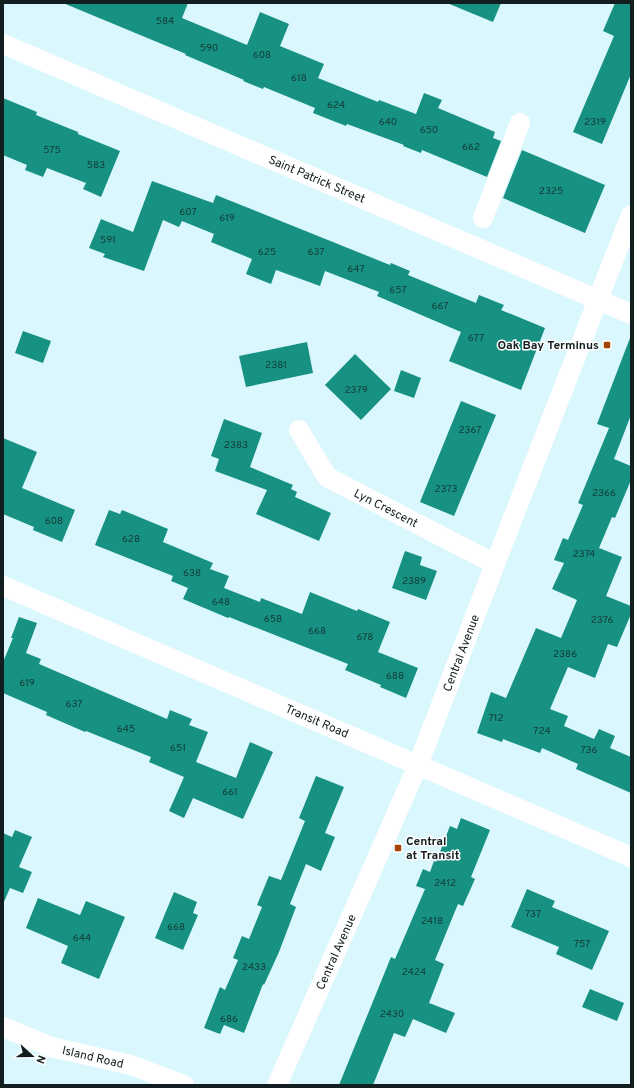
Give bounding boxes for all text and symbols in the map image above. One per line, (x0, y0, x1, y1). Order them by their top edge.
house number: 584 (156, 15, 174, 28)
house number: 590 (200, 42, 218, 55)
house number: 608 (253, 49, 271, 62)
house number: 618 (291, 72, 307, 85)
house number: 624 (327, 99, 345, 112)
house number: 640 (379, 116, 397, 129)
house number: 2319 (584, 116, 606, 129)
house number: 650 (420, 124, 438, 137)
house number: 662 (462, 141, 480, 154)
house number: 575 (43, 144, 61, 157)
street label: Saint Patrick Street (266, 152, 368, 208)
house number: 583 (87, 159, 105, 172)
house number: 2325 (539, 185, 563, 198)
house number: 607 (179, 206, 197, 219)
house number: 619 (219, 212, 235, 225)
house number: 591 (100, 234, 116, 247)
house number: 625 (258, 246, 276, 259)
house number: 637 (307, 246, 325, 259)
house number: 647 (347, 263, 365, 276)
house number: 657 (389, 284, 407, 297)
house number: 667 (432, 300, 448, 313)
house number: 677 (468, 332, 484, 345)
place label: Oak Bay Terminus (498, 338, 599, 354)
marker: Oak Bay Terminus (602, 340, 612, 350)
house number: 2381 (265, 359, 287, 372)
house number: 2379 (344, 384, 368, 397)
house number: 2367 (458, 424, 482, 437)
house number: 2383 (224, 439, 248, 452)
house number: 2373 (434, 483, 458, 496)
street label: Lyn Crescent (351, 486, 420, 532)
house number: 2366 (592, 487, 616, 500)
house number: 608 (45, 515, 63, 528)
house number: 628 (122, 533, 140, 546)
house number: 2374 (573, 548, 595, 561)
house number: 638 (183, 567, 201, 580)
house number: 2389 (402, 575, 426, 588)
house number: 648 (212, 596, 230, 609)
house number: 658 (264, 613, 282, 626)
street label: Central Avenue (440, 613, 484, 694)
house number: 2376 (591, 614, 613, 627)
house number: 668 (308, 625, 326, 638)
house number: 678 (357, 631, 373, 644)
house number: 2386 (553, 648, 577, 661)
house number: 688 (386, 670, 404, 683)
house number: 619 (19, 677, 35, 690)
house number: 637 (65, 698, 83, 711)
street label: Transit Road (282, 701, 351, 742)
house number: 712 (488, 712, 504, 725)
house number: 645 (117, 723, 135, 736)
house number: 724 (533, 725, 551, 738)
house number: 651 (170, 742, 186, 755)
house number: 736 (580, 744, 598, 757)
house number: 661 (222, 786, 238, 799)
place label: Central at Transit (406, 834, 460, 864)
marker: Central at Transit (393, 843, 403, 853)
house number: 2412 (434, 877, 456, 890)
house number: 737 (525, 908, 541, 921)
street label: Central Avenue (313, 912, 361, 993)
house number: 2418 (421, 915, 443, 928)
house number: 668 (167, 921, 185, 934)
house number: 644 (73, 932, 91, 945)
house number: 757 (574, 938, 590, 951)
house number: 2433 (242, 961, 266, 974)
house number: 2424 (402, 966, 426, 979)
house number: 2430 (380, 1008, 404, 1021)
house number: 686 (220, 1013, 238, 1026)
north arrow (12, 1036, 52, 1076)
street label: Island Road (60, 1043, 125, 1073)
text: N (32, 1053, 48, 1065)

